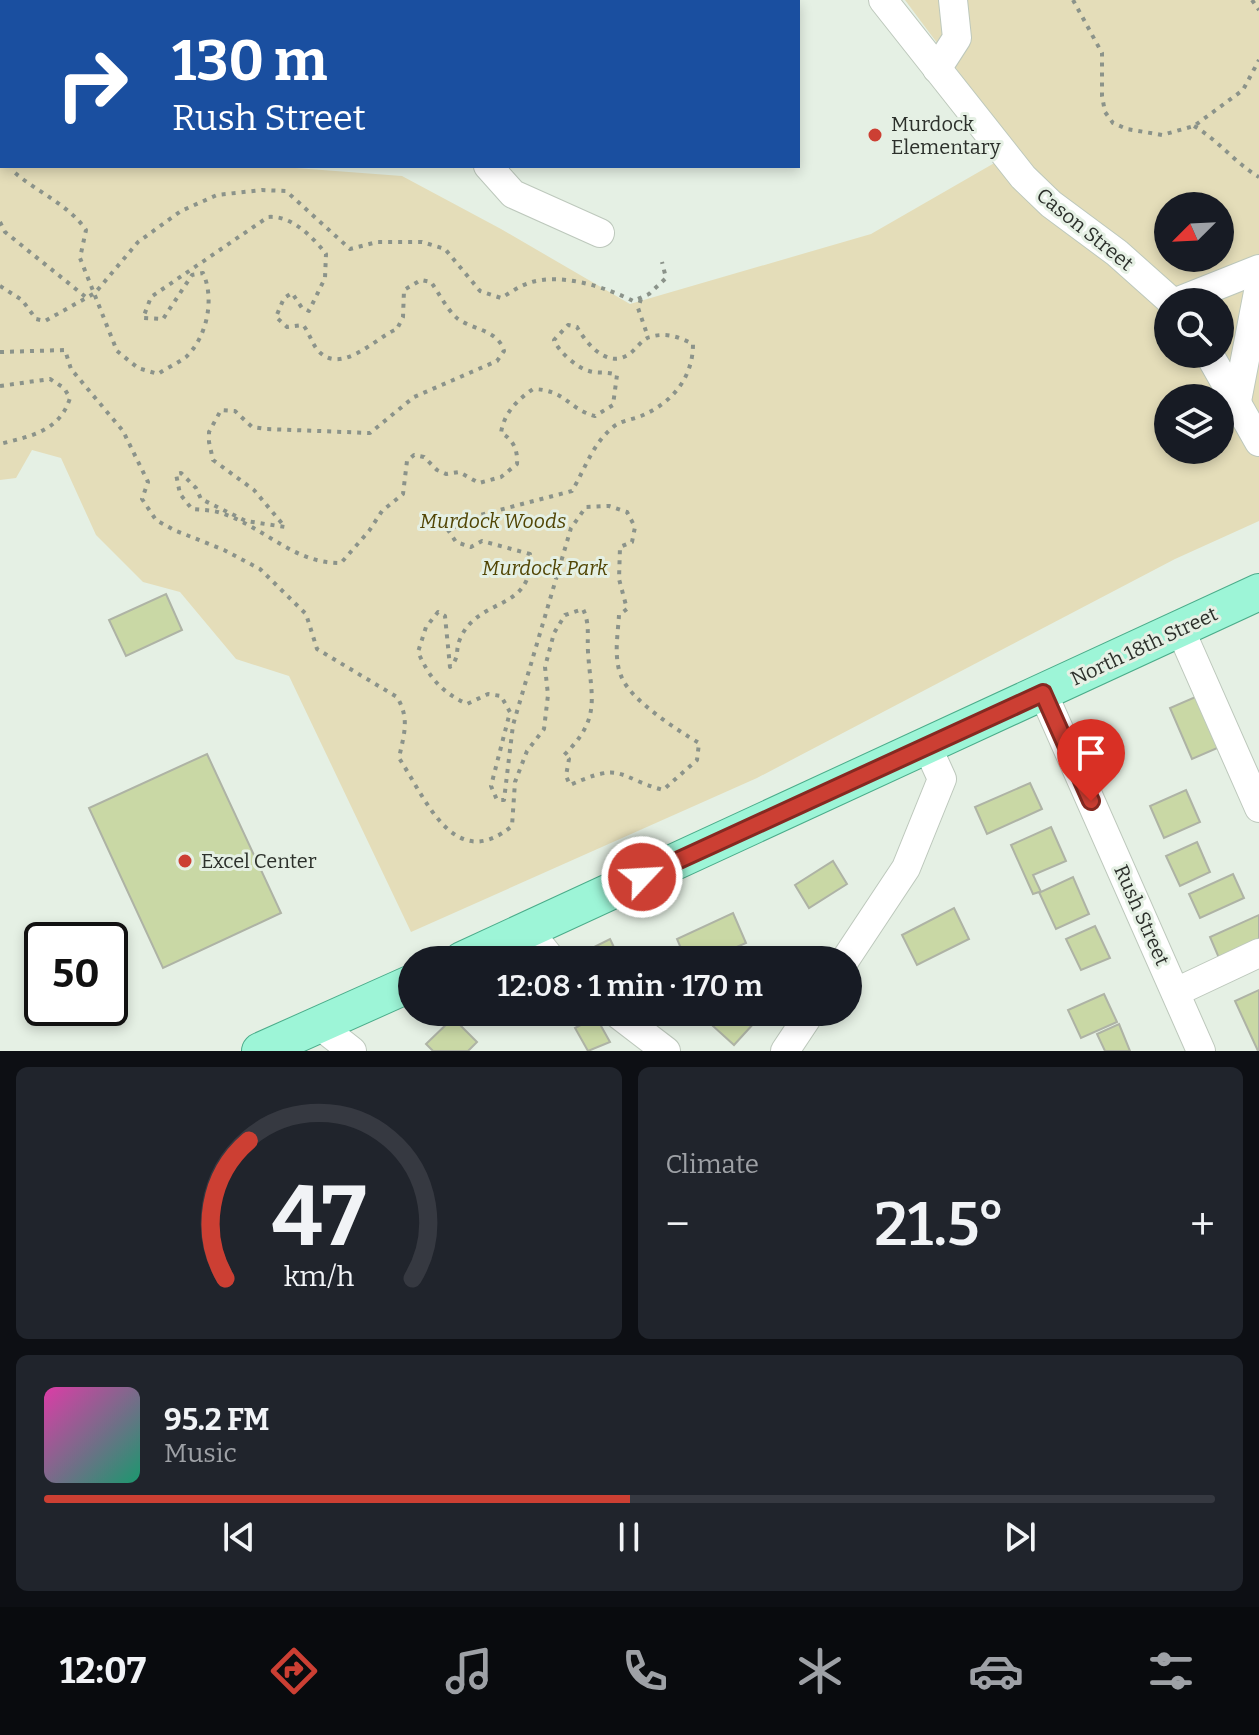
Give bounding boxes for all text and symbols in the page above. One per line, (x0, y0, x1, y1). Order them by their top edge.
text: 130 m (172, 28, 328, 95)
icon: right (40, 32, 144, 136)
text: Rush Street (172, 96, 366, 140)
place label: Murdock Elementary (891, 112, 1001, 159)
marker: Murdock Elementary (866, 126, 884, 144)
street label: Cason Street (1032, 183, 1138, 275)
north arrow (1154, 192, 1234, 272)
map controls (1154, 192, 1234, 464)
button: search (1154, 288, 1234, 368)
button: layers (1154, 384, 1234, 464)
park label: Murdock Woods (420, 509, 566, 533)
park label: Murdock Park (482, 556, 608, 580)
street label: North 18th Street (1067, 601, 1221, 691)
pin (1057, 719, 1125, 801)
icon: arrive (1069, 731, 1113, 775)
position arrow (600, 835, 684, 919)
place label: Excel Center (201, 849, 317, 873)
marker: Excel Center (176, 852, 194, 870)
street label: Rush Street (1109, 861, 1175, 969)
speed limit sign: 50 (24, 922, 128, 1026)
text: 12:08 · 1 min · 170 m (497, 968, 763, 1004)
text: Climate (666, 1149, 759, 1180)
text: 47 (272, 1167, 366, 1267)
text: 21.5° (874, 1189, 1005, 1261)
text: − (666, 1198, 690, 1251)
text: + (1190, 1198, 1215, 1251)
text: km/h (283, 1259, 354, 1294)
text: 95.2 FM (164, 1402, 270, 1438)
text: Music (164, 1438, 237, 1469)
icon: previous (217, 1515, 261, 1559)
icon: pause (607, 1515, 651, 1559)
icon: next (998, 1515, 1042, 1559)
icon: directions (266, 1643, 322, 1699)
icon: music (441, 1643, 497, 1699)
icon: phone (617, 1643, 673, 1699)
icon: climate (792, 1643, 848, 1699)
icon: car (968, 1643, 1024, 1699)
icon: filters (1143, 1643, 1199, 1699)
text: 12:07 (60, 1649, 146, 1693)

